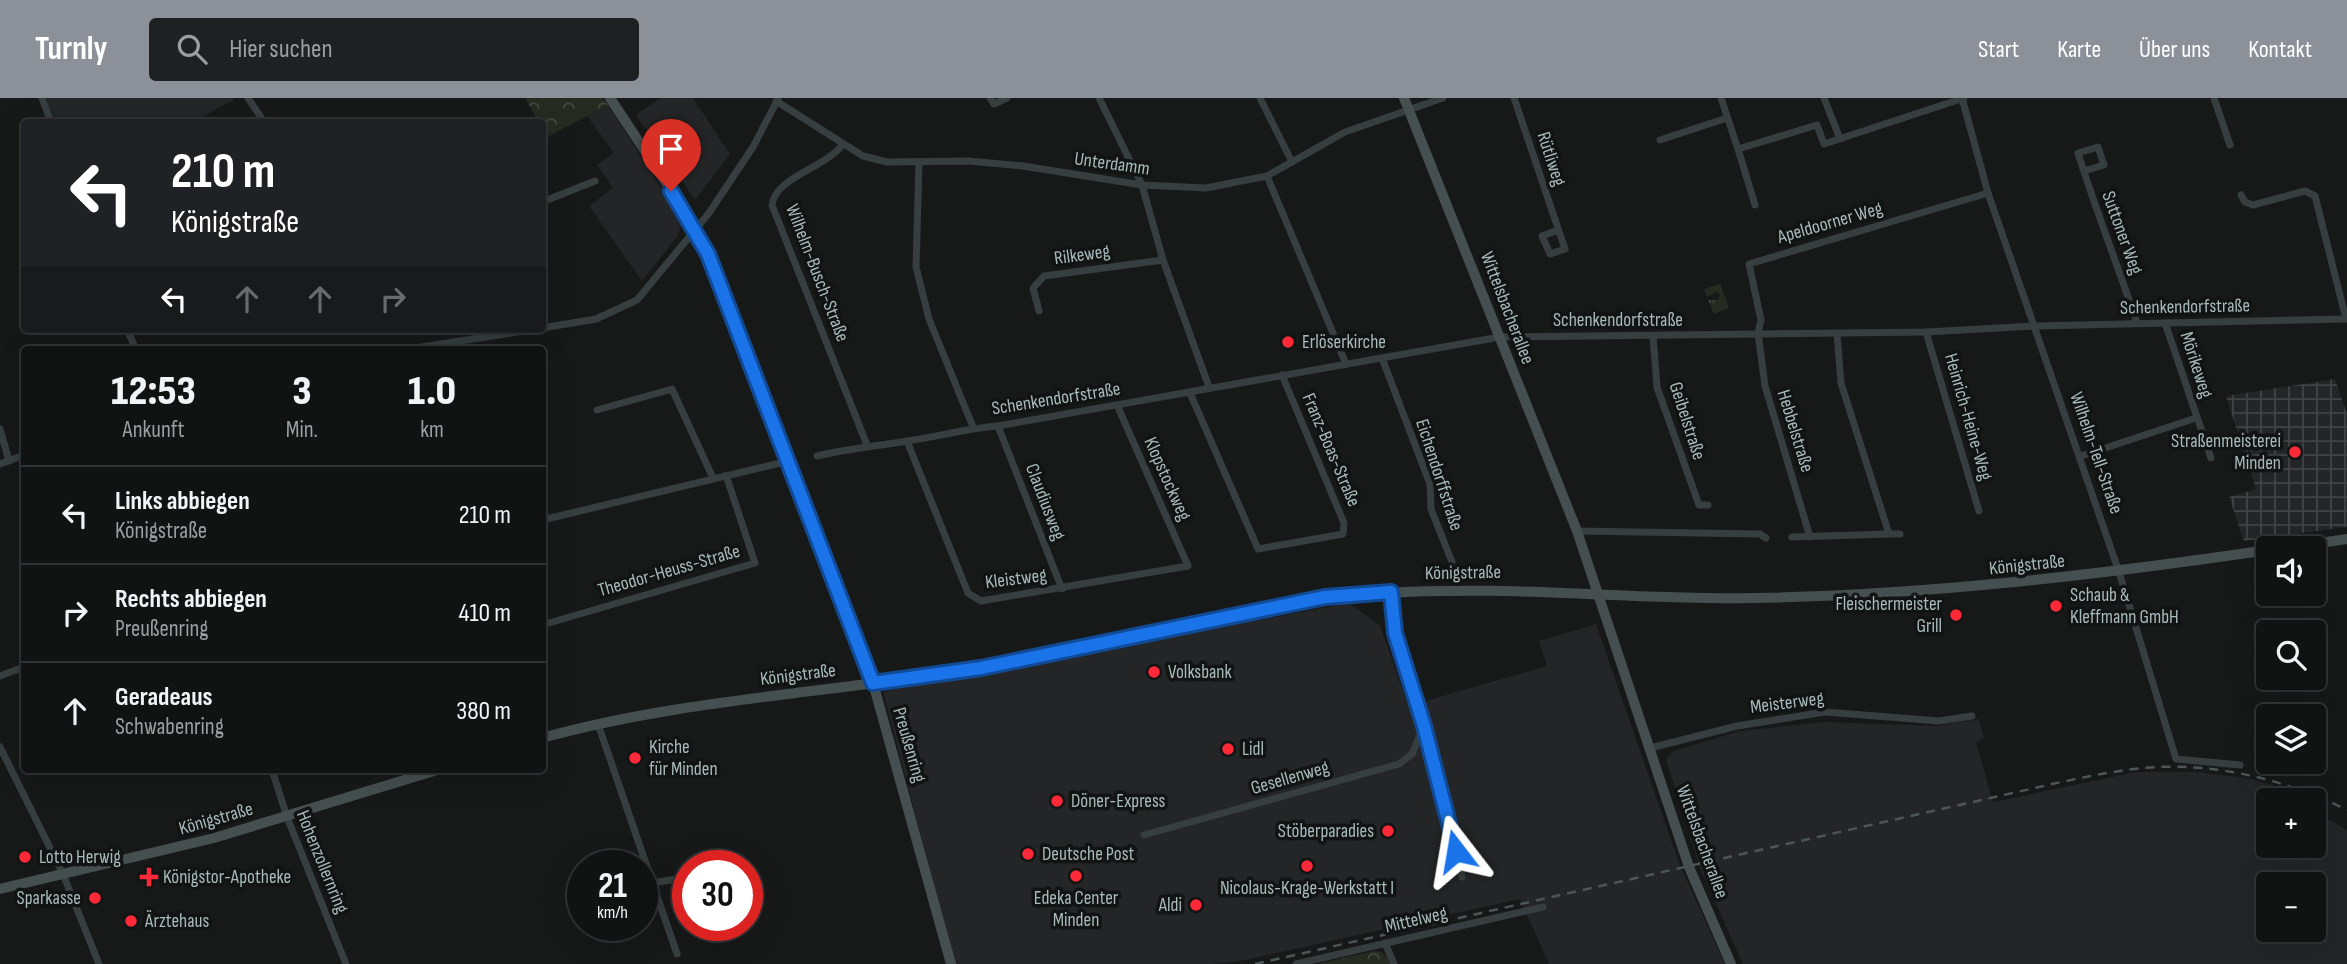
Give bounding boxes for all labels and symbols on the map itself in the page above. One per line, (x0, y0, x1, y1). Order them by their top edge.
pin (641, 119, 701, 191)
street label: Rütliweg (1531, 129, 1571, 189)
street label: Unterdamm (1073, 147, 1151, 181)
street label: Suttoner Weg (2096, 188, 2148, 278)
street label: Apeldoorner Weg (1774, 197, 1886, 249)
street label: Wilhelm-Busch-Straße (780, 201, 854, 345)
street label: Rilkeweg (1053, 240, 1112, 270)
street label: Wittelsbacherallee (1475, 248, 1539, 368)
street label: Schenkendorfstraße (2120, 294, 2250, 320)
street label: Schenkendorfstraße (1553, 309, 1683, 332)
street label: Mörikeweg (2174, 329, 2218, 402)
place label: Erlöserkirche (1302, 331, 1386, 354)
marker: Erlöserkirche (1280, 334, 1296, 350)
street label: Heinrich-Heine-Weg (1939, 351, 1997, 484)
street label: Schenkendorfstraße (990, 377, 1122, 421)
street label: Geibelstraße (1664, 379, 1710, 463)
street label: Hebbelstraße (1772, 387, 1818, 475)
street label: Wilhelm-Tell-Straße (2064, 389, 2128, 517)
street label: Franz-Boas-Straße (1297, 390, 1365, 510)
street label: Eichendorffstraße (1410, 416, 1468, 534)
place label: Straßenmeisterei Minden (2171, 430, 2281, 475)
street label: Klopstockweg (1138, 434, 1196, 525)
marker: Straßenmeisterei Minden (2287, 444, 2303, 460)
street label: Claudiusweg (1020, 461, 1070, 544)
street label: Theodor-Heuss-Straße (595, 540, 743, 602)
street label: Königstraße (1988, 550, 2066, 580)
street label: Königstraße (1425, 561, 1501, 585)
street label: Kleistweg (984, 564, 1048, 594)
place label: Schaub & Kleffmann GmbH (2070, 584, 2179, 629)
place label: Fleischermeister Grill (1836, 593, 1943, 638)
marker: Schaub & Kleffmann GmbH (2048, 598, 2064, 614)
marker: Fleischermeister Grill (1948, 607, 1964, 623)
street label: Königstraße (759, 659, 837, 691)
place label: Volksbank (1168, 661, 1233, 684)
marker: Volksbank (1146, 664, 1162, 680)
street label: Meisterweg (1749, 687, 1826, 719)
street label: Preußenring (887, 705, 931, 786)
place label: Kirche für Minden (649, 736, 718, 781)
place label: Lidl (1242, 738, 1264, 761)
marker: Lidl (1220, 741, 1236, 757)
marker: Kirche für Minden (627, 750, 643, 766)
street label: Gesellenweg (1248, 756, 1332, 800)
street label: Wittelsbacherallee (1671, 782, 1733, 902)
place label: Döner-Express (1071, 790, 1166, 813)
marker: Döner-Express (1049, 793, 1065, 809)
street label: Königstraße (176, 797, 256, 841)
street label: Hohenzollernring (291, 807, 353, 917)
position arrow (1419, 814, 1493, 888)
place label: Stöberparadies (1278, 820, 1374, 843)
marker: Stöberparadies (1380, 823, 1396, 839)
place label: Deutsche Post (1042, 843, 1135, 866)
place label: Lotto Herwig (39, 846, 121, 869)
marker: Deutsche Post (1020, 846, 1036, 862)
marker: Lotto Herwig (17, 849, 33, 865)
speed limit sign: 30 (672, 850, 763, 941)
marker: Nicolaus-Krage-Werkstatt I (1299, 858, 1315, 874)
place label: Königstor-Apotheke (163, 866, 291, 889)
marker: Edeka Center Minden (1068, 868, 1084, 884)
marker: Königstor-Apotheke (141, 869, 157, 885)
place label: Nicolaus-Krage-Werkstatt I (1220, 877, 1394, 900)
place label: Sparkasse (17, 887, 81, 910)
place label: Edeka Center Minden (1034, 887, 1119, 932)
marker: Sparkasse (87, 890, 103, 906)
place label: Aldi (1158, 894, 1182, 917)
marker: Aldi (1188, 897, 1204, 913)
street label: Mittelweg (1383, 902, 1450, 938)
place label: Ärztehaus (144, 910, 209, 933)
marker: Ärztehaus (123, 913, 139, 929)

